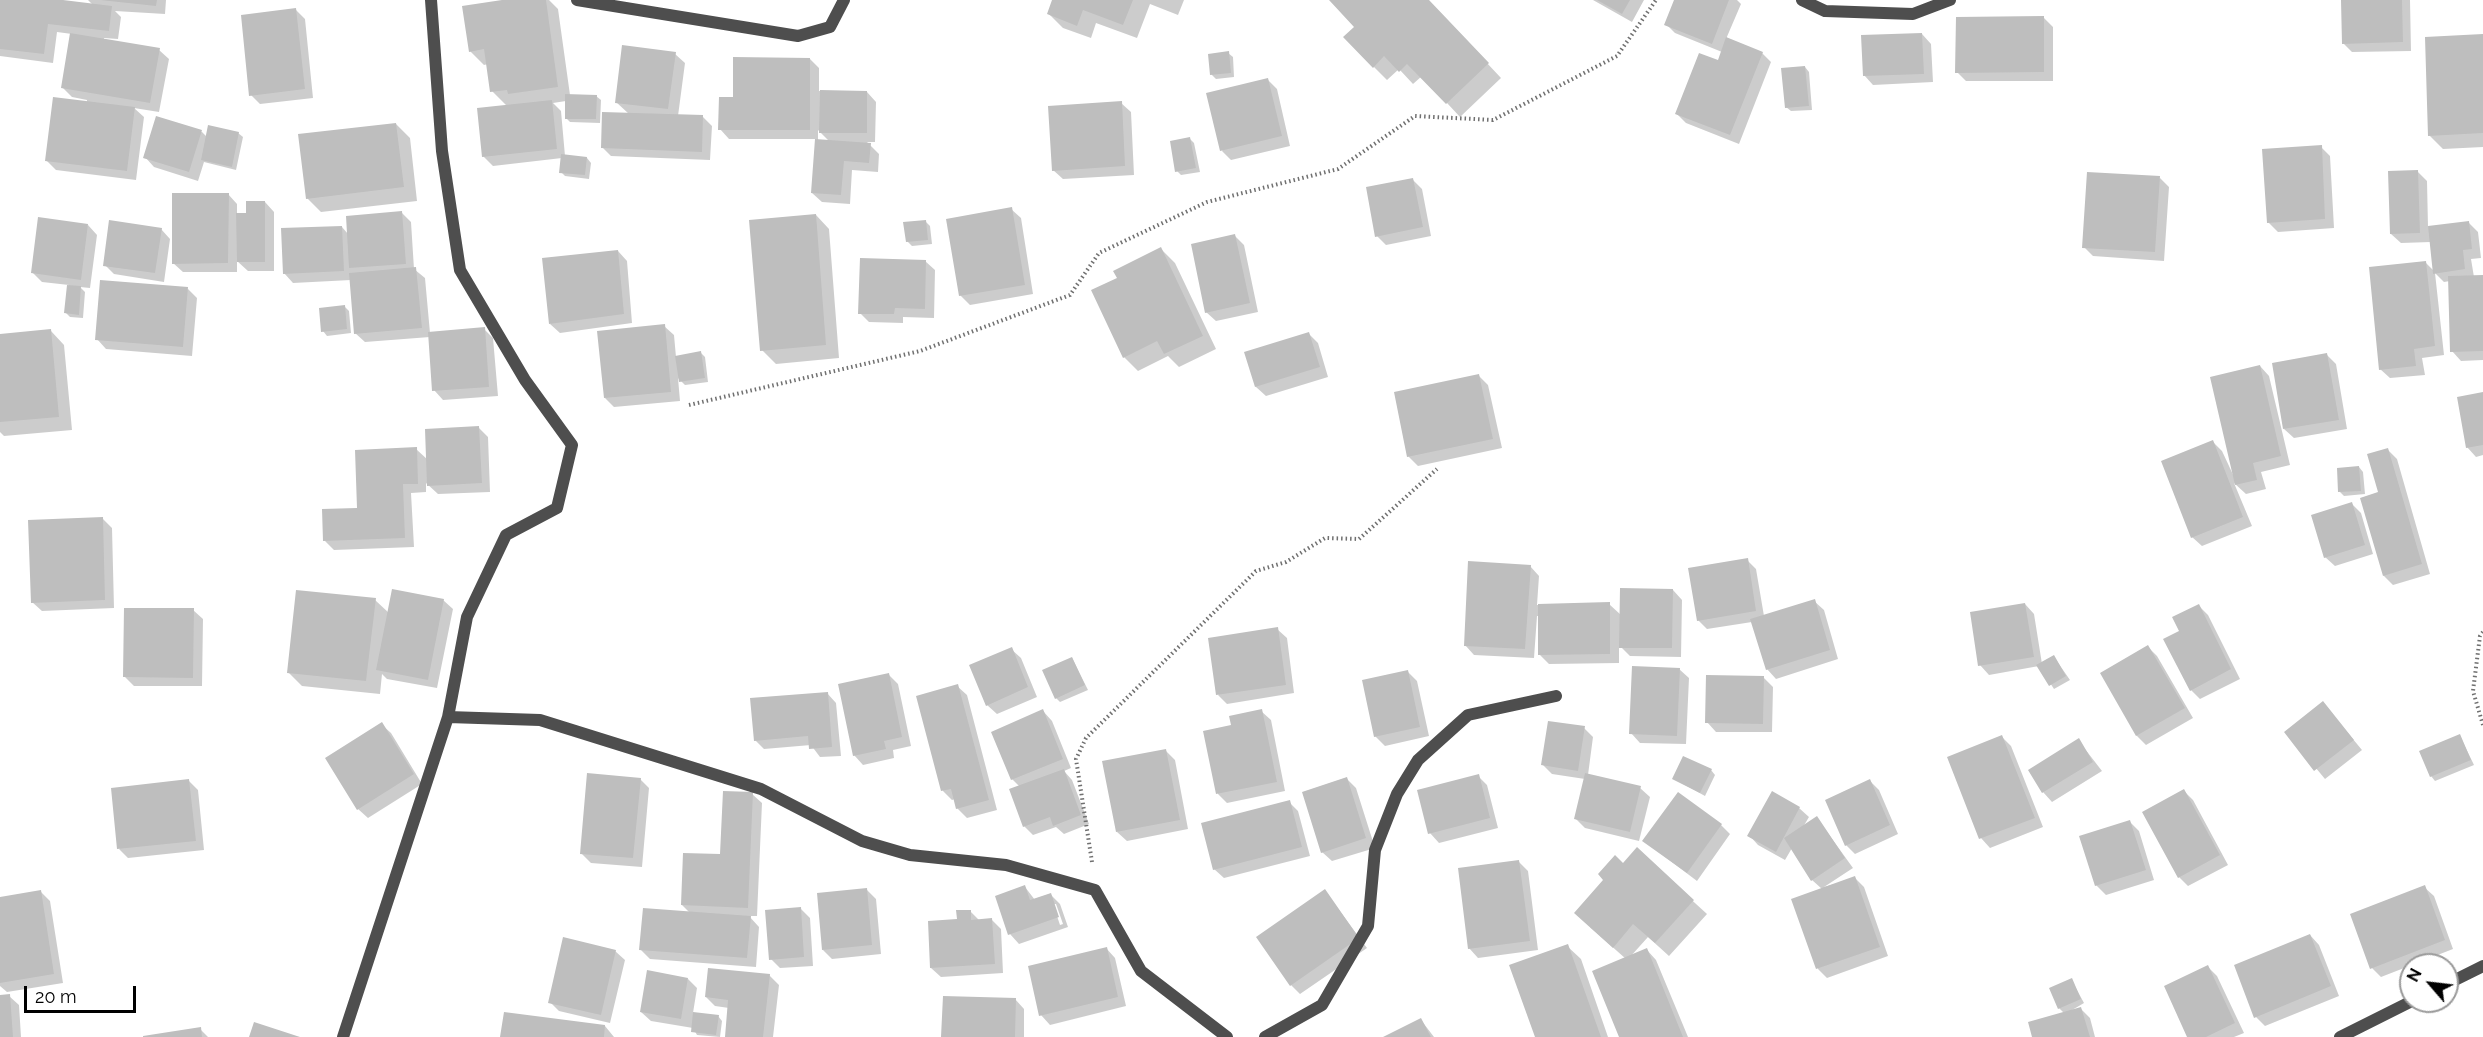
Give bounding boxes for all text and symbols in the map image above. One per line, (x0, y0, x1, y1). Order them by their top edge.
north arrow (2399, 953, 2459, 1013)
text: N (2403, 965, 2426, 985)
scale bar (27, 974, 140, 1012)
text: 20 m (35, 986, 77, 1007)

